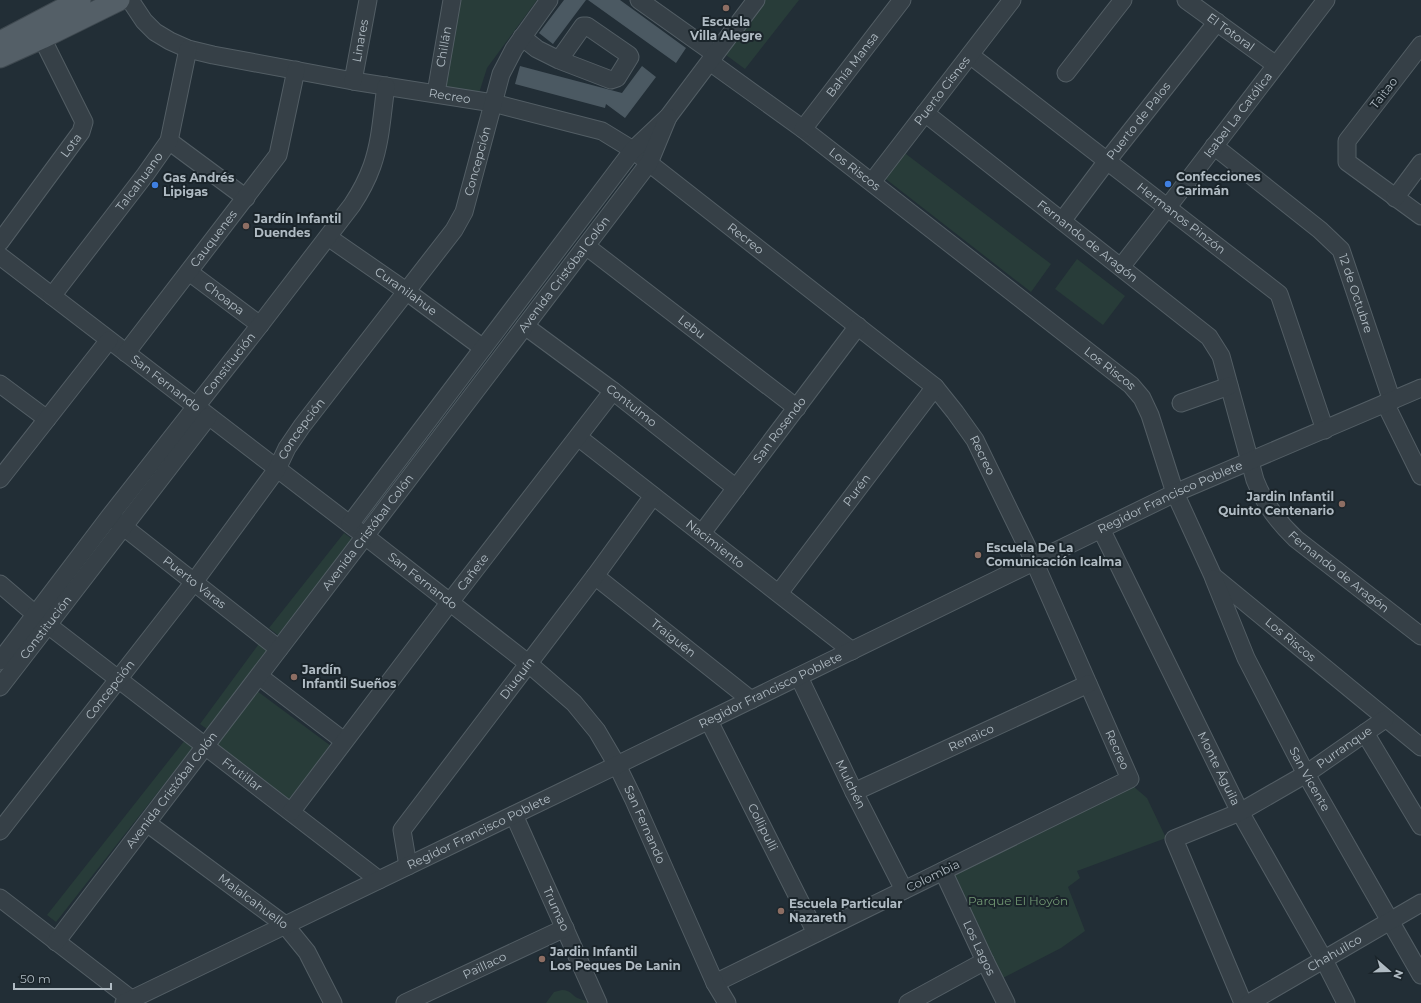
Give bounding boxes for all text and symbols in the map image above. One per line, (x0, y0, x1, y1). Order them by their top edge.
marker: Escuela Villa Alegre (721, 3, 731, 13)
street label: El Totoral (1204, 10, 1258, 54)
place label: Escuela Villa Alegre (689, 14, 762, 43)
street label: Linares (349, 18, 371, 63)
street label: Chillán (433, 25, 454, 68)
street label: Bahía Mansa (822, 29, 881, 100)
street label: Puerto Cisnes (910, 53, 973, 128)
street label: Isabel La Católica (1200, 69, 1275, 160)
street label: Taitao (1367, 74, 1401, 111)
street label: Puerto de Palos (1103, 79, 1174, 163)
street label: Recreo (428, 85, 472, 106)
street label: Concepción (461, 125, 494, 198)
street label: Lota (57, 130, 85, 160)
street label: Los Riscos (826, 144, 884, 194)
street label: Talcahuano (112, 149, 166, 214)
place label: Confecciones Carimán (1176, 169, 1261, 198)
place label: Gas Andrés Lipigas (163, 170, 235, 199)
street label: Hermanos Pinzón (1134, 179, 1229, 257)
marker: Confecciones Carimán (1163, 179, 1173, 189)
marker: Gas Andrés Lipigas (150, 180, 160, 190)
street label: Fernando de Aragón (1035, 197, 1141, 285)
street label: Cauquenes (187, 207, 240, 270)
place label: Jardín Infantil Duendes (253, 211, 341, 240)
street label: Avenida Cristóbal Colón (515, 213, 613, 335)
street label: Recreo (725, 219, 767, 257)
marker: Jardín Infantil Duendes (241, 221, 251, 231)
street label: 12 de Octubre (1336, 252, 1376, 335)
street label: Curanilahue (372, 264, 440, 318)
street label: Choapa (201, 278, 248, 318)
street label: Lebu (675, 311, 708, 342)
street label: Constitución (199, 329, 258, 399)
street label: Los Riscos (1081, 343, 1140, 393)
street label: San Fernando (128, 351, 204, 414)
street label: Contulmo (604, 381, 660, 430)
street label: San Rosendo (750, 394, 809, 466)
street label: Concepción (275, 395, 328, 462)
street label: Recreo (967, 433, 999, 477)
street label: Regidor Francisco Poblete (1095, 457, 1245, 537)
street label: Avenida Cristóbal Colón (318, 471, 417, 593)
street label: Purén (839, 471, 874, 509)
place label: Jardin Infantil Quinto Centenario (1218, 489, 1334, 518)
marker: Jardin Infantil Quinto Centenario (1337, 499, 1347, 509)
street label: Nacimiento (683, 516, 748, 571)
street label: Fernando de Aragón (1285, 528, 1392, 616)
place label: Escuela De La Comunicación Icalma (986, 540, 1122, 569)
street label: San Fernando (385, 549, 461, 612)
street label: Cañete (454, 550, 492, 593)
marker: Escuela De La Comunicación Icalma (973, 550, 983, 560)
street label: Puerto Varas (160, 553, 229, 612)
street label: Constitución (16, 592, 75, 662)
street label: Los Riscos (1262, 614, 1319, 665)
street label: Traiguén (648, 615, 699, 660)
street label: Regidor Francisco Poblete (696, 649, 844, 731)
street label: Diuquín (496, 654, 538, 702)
street label: Concepción (82, 657, 138, 722)
place label: Jardín Infantil Sueños (301, 662, 397, 691)
marker: Jardín Infantil Sueños (289, 672, 299, 682)
street label: Renaico (946, 720, 996, 754)
street label: Purranque (1313, 722, 1375, 772)
street label: Recreo (1102, 727, 1133, 772)
street label: Avenida Cristóbal Colón (122, 729, 220, 851)
street label: Monte Águila (1195, 729, 1244, 808)
street label: San Vicente (1286, 744, 1334, 814)
street label: Frutillar (219, 754, 266, 794)
street label: Mulchén (833, 757, 869, 811)
street label: San Fernando (621, 783, 669, 866)
street label: Regidor Francisco Poblete (404, 790, 553, 872)
street label: Collipulli (745, 801, 781, 853)
street label: Colombia (904, 856, 962, 895)
street label: Malalcahuello (215, 870, 291, 932)
street label: Trumao (540, 884, 573, 933)
park label: Parque El Hoyón (968, 893, 1068, 908)
place label: Escuela Particular Nazareth (789, 896, 902, 925)
marker: Escuela Particular Nazareth (776, 906, 786, 916)
street label: Los Lagos (960, 918, 999, 978)
street label: Chahuilco (1304, 931, 1364, 975)
place label: Jardin Infantil Los Peques De Lanin (549, 944, 681, 973)
street label: Paillaco (460, 949, 509, 982)
north arrow (1369, 951, 1409, 991)
marker: Jardin Infantil Los Peques De Lanin (537, 954, 547, 964)
scale bar (14, 965, 111, 991)
text: N (1390, 968, 1406, 981)
text: 50 m (20, 971, 51, 986)

